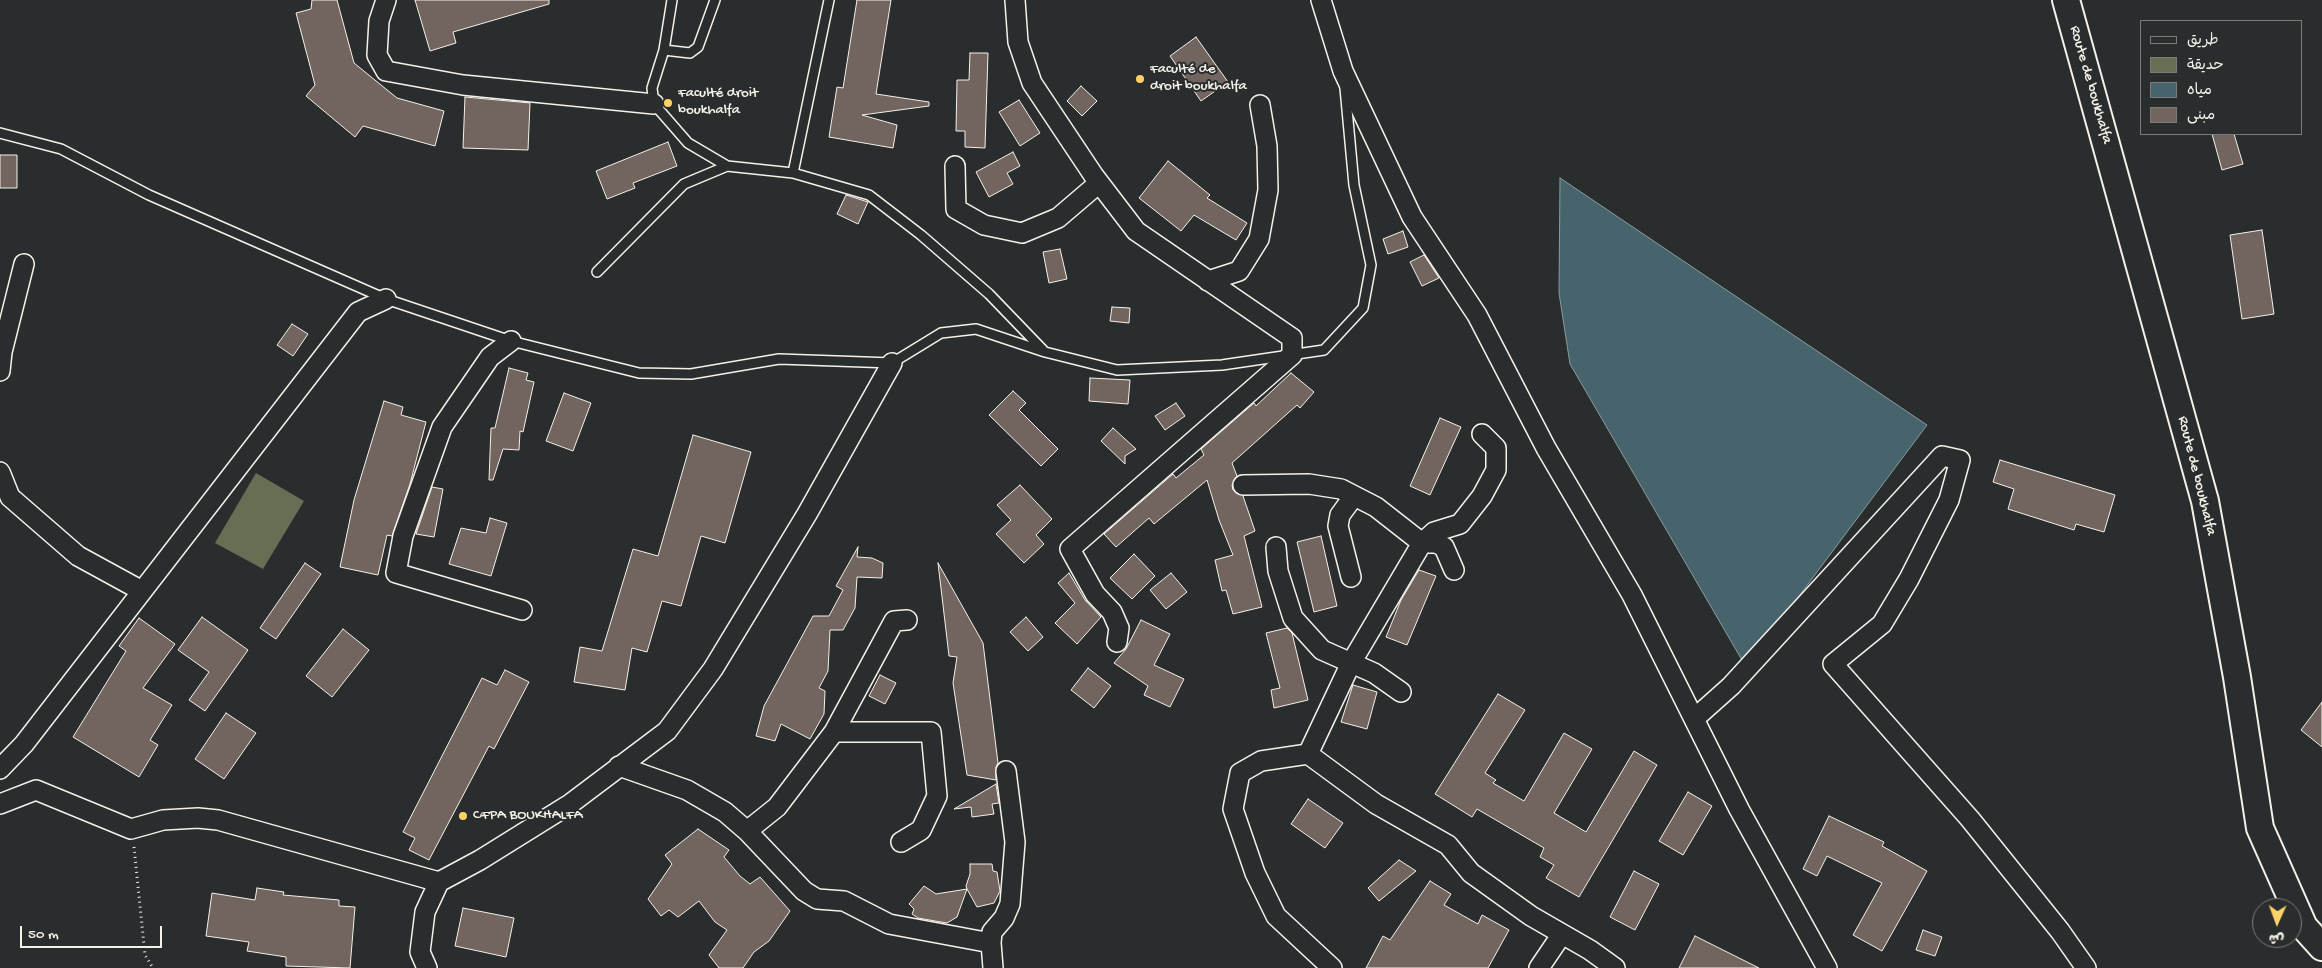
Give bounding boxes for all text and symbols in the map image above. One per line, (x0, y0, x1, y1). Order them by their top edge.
legend (2140, 20, 2302, 135)
street label: Route de boukhalfa (2065, 24, 2115, 146)
text: طريق (2187, 32, 2219, 50)
text: حديقة (2187, 57, 2224, 75)
place label: Faculté de droit boukhalfa (1150, 61, 1247, 96)
marker: Faculté de droit boukhalfa (1134, 73, 1146, 85)
text: مياه (2187, 82, 2212, 100)
place label: Faculté droit boukhalfa (678, 85, 758, 120)
marker: Faculté droit boukhalfa (662, 97, 674, 109)
text: مبنى (2187, 107, 2215, 125)
street label: Route de boukhalfa (2172, 415, 2220, 537)
place label: CFPA BOUKHALFA (473, 807, 583, 825)
marker: CFPA BOUKHALFA (457, 810, 469, 822)
north arrow (2252, 898, 2302, 948)
scale bar (22, 916, 165, 948)
text: 50 m (28, 926, 59, 944)
text: ش (2268, 929, 2284, 946)

